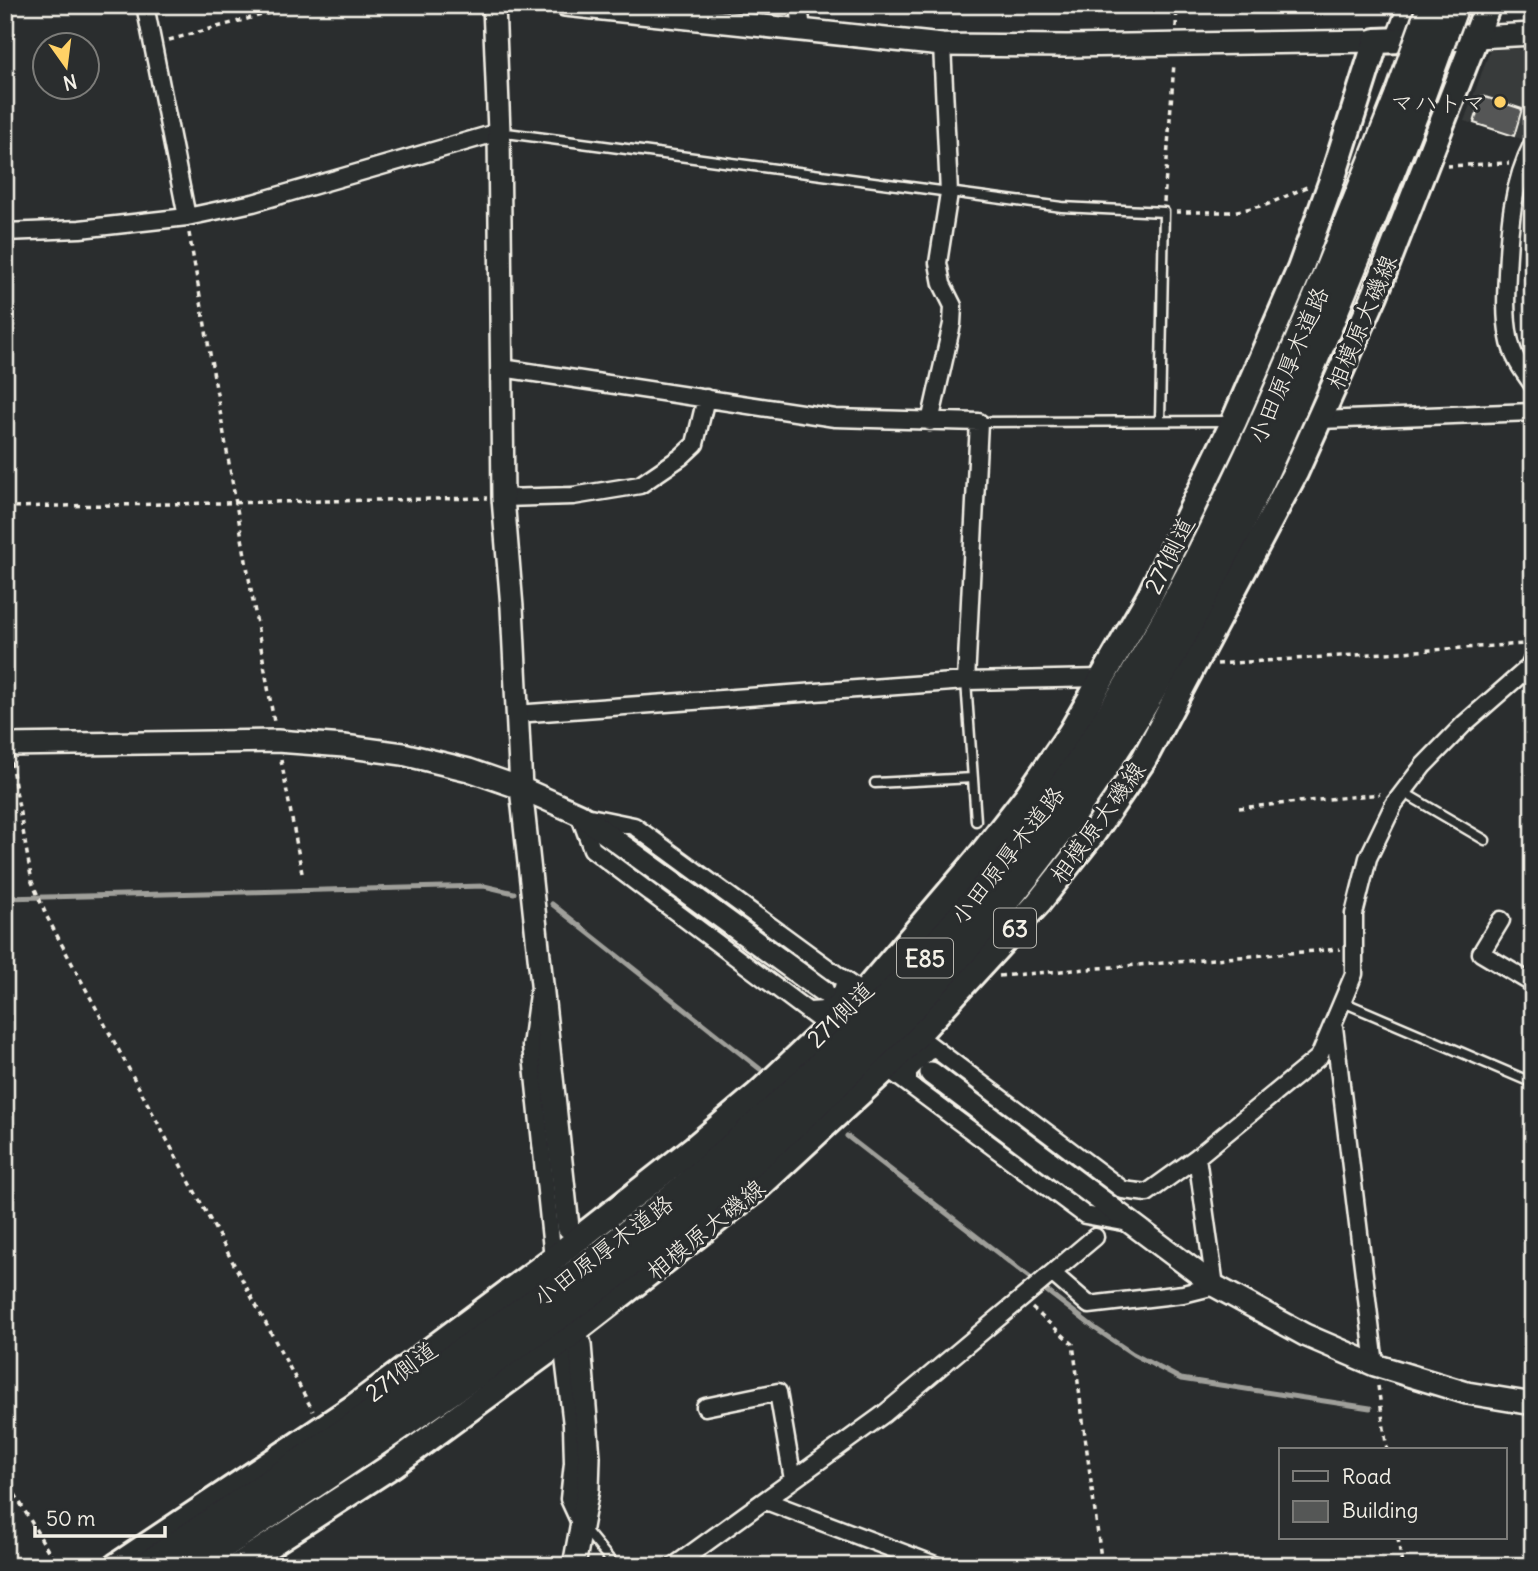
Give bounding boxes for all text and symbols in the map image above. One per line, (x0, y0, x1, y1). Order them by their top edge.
north arrow (32, 32, 102, 102)
text: N (61, 69, 79, 96)
place label: マハトマ (1390, 87, 1486, 117)
marker: マハトマ (1492, 94, 1508, 110)
street label: 相模原大磯線 (1319, 250, 1403, 394)
street label: 小田原厚木道路 (1241, 282, 1335, 448)
street label: 271側道 (1137, 511, 1201, 599)
street label: 相模原大磯線 (1043, 755, 1151, 889)
street label: 小田原厚木道路 (943, 780, 1071, 930)
road number: 63 (994, 909, 1036, 948)
road number: E85 (897, 939, 953, 978)
street label: 271側道 (800, 974, 880, 1054)
street label: 相模原大磯線 (640, 1172, 770, 1286)
street label: 小田原厚木道路 (527, 1187, 679, 1313)
street label: 271側道 (359, 1334, 443, 1408)
legend (1279, 1448, 1506, 1540)
text: Road (1342, 1463, 1391, 1490)
scale bar (35, 1494, 164, 1538)
text: Building (1342, 1497, 1418, 1524)
text: 50 m (46, 1505, 95, 1532)

